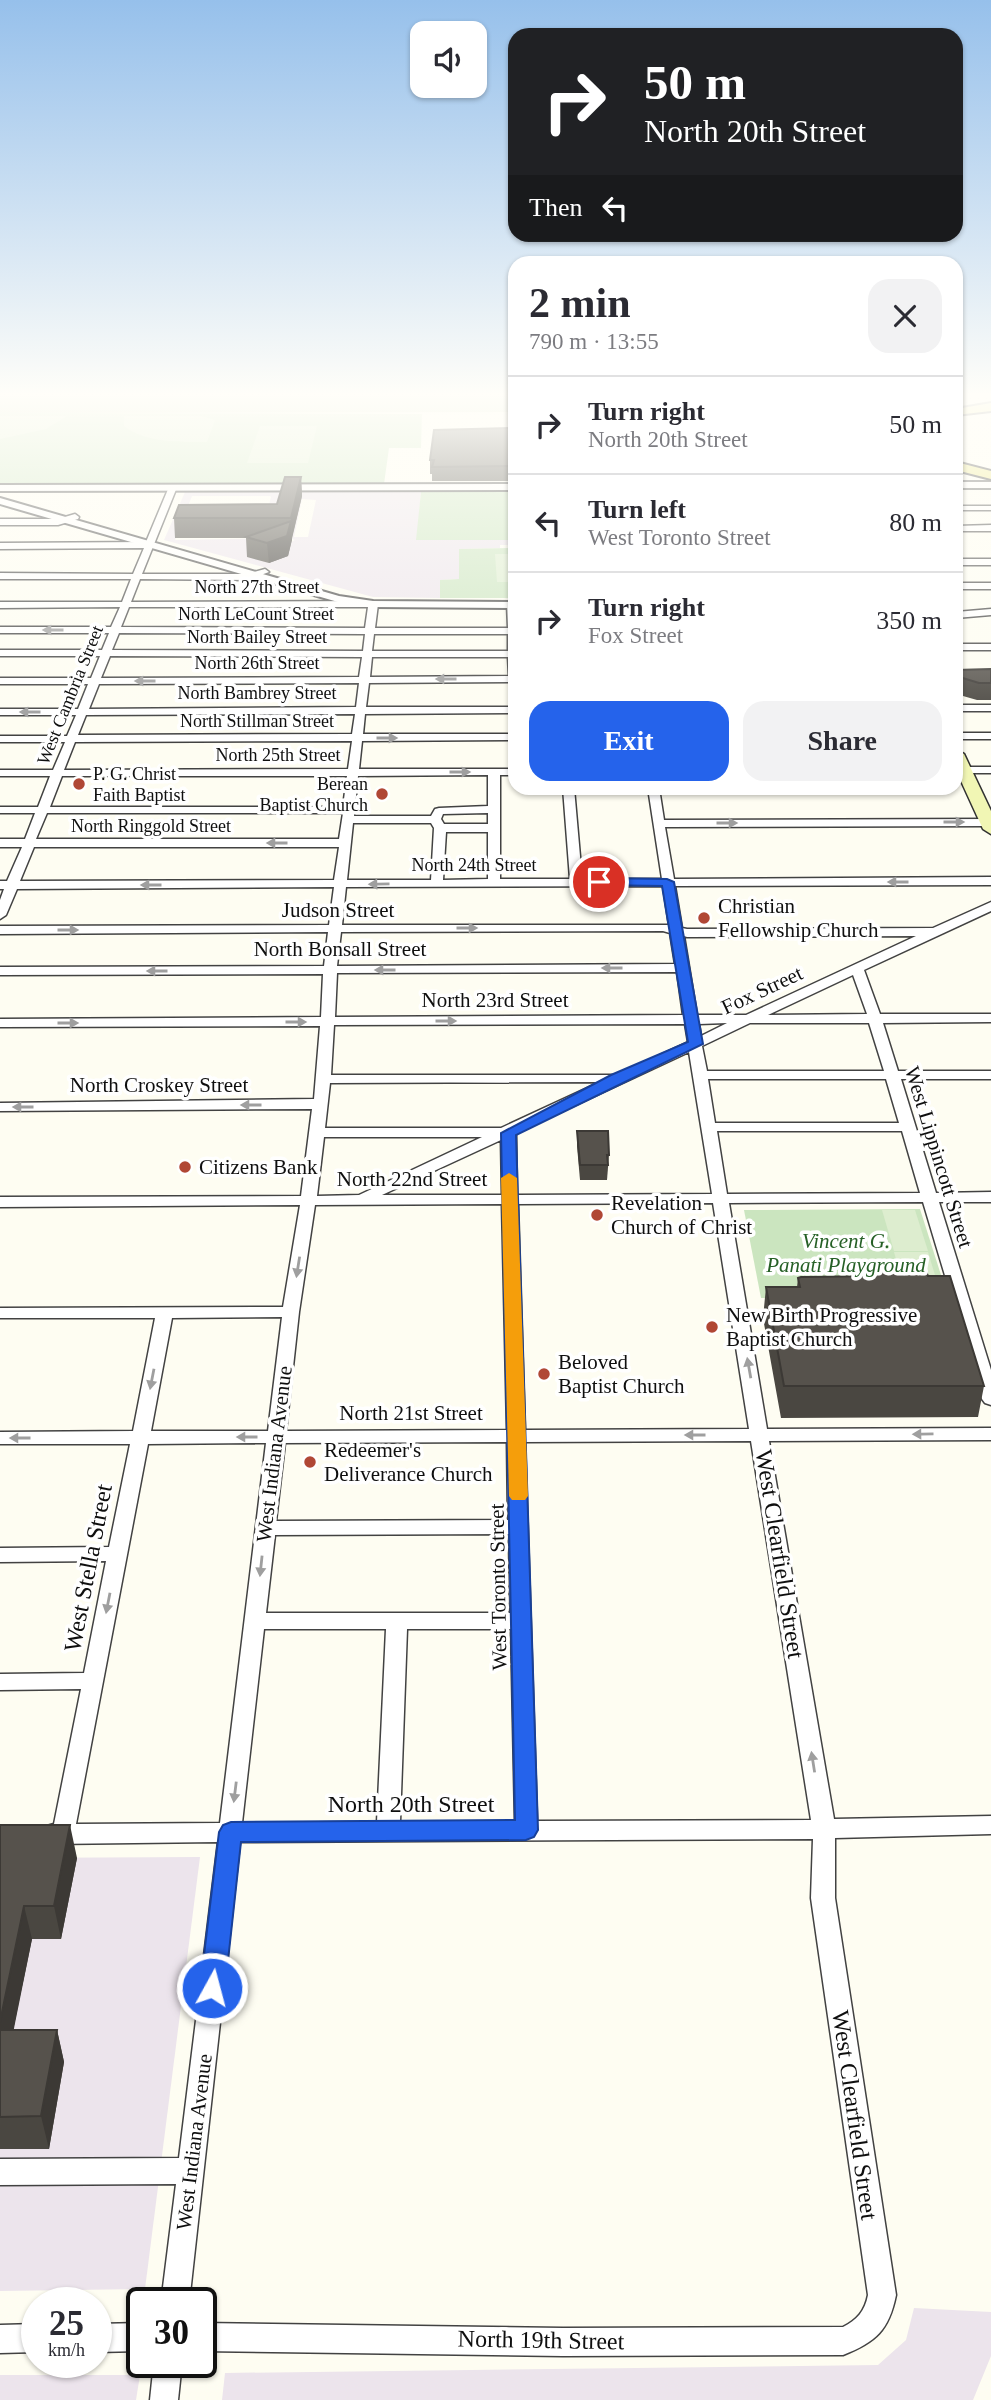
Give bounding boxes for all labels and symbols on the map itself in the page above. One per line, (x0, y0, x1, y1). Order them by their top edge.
street label: North 27th Street (195, 577, 319, 597)
street label: North LeCount Street (178, 604, 334, 624)
street label: West Cambria Street (33, 622, 107, 768)
one-way arrow (41, 624, 63, 636)
street label: North Bailey Street (187, 627, 327, 647)
street label: North 26th Street (195, 653, 319, 673)
one-way arrow (435, 673, 457, 685)
one-way arrow (134, 675, 156, 686)
street label: North Bambrey Street (178, 683, 336, 703)
one-way arrow (19, 706, 41, 718)
street label: North Stillman Street (180, 711, 334, 731)
one-way arrow (376, 732, 398, 744)
street label: North 25th Street (216, 745, 340, 765)
place label: P. G. Christ Faith Baptist (93, 764, 186, 805)
one-way arrow (449, 766, 471, 778)
place label: Berean Baptist Church (260, 774, 368, 815)
marker: P. G. Christ Faith Baptist (71, 776, 87, 792)
marker: Berean Baptist Church (374, 786, 390, 802)
street label: North Ringgold Street (71, 816, 231, 836)
one-way arrow (943, 816, 965, 828)
one-way arrow (716, 817, 738, 829)
one-way arrow (265, 837, 287, 849)
pin (569, 852, 629, 912)
street label: North 24th Street (412, 855, 536, 875)
one-way arrow (887, 876, 909, 888)
one-way arrow (367, 878, 389, 889)
one-way arrow (140, 879, 162, 891)
place label: Christian Fellowship Church (718, 894, 879, 942)
street label: Judson Street (282, 898, 394, 922)
marker: Christian Fellowship Church (696, 910, 712, 926)
one-way arrow (456, 922, 478, 934)
one-way arrow (57, 924, 79, 936)
street label: North Bonsall Street (254, 937, 426, 961)
street label: Fox Street (718, 961, 807, 1019)
one-way arrow (601, 963, 623, 974)
one-way arrow (373, 964, 395, 976)
one-way arrow (146, 965, 168, 977)
street label: North 23rd Street (422, 988, 569, 1012)
one-way arrow (435, 1015, 457, 1027)
one-way arrow (285, 1016, 307, 1028)
one-way arrow (57, 1017, 79, 1029)
street label: West Lippincott Street (900, 1063, 978, 1251)
street label: North Croskey Street (70, 1073, 248, 1097)
one-way arrow (240, 1099, 262, 1111)
one-way arrow (12, 1101, 34, 1112)
place label: Citizens Bank (199, 1155, 318, 1179)
marker: Citizens Bank (177, 1159, 193, 1175)
street label: North 22nd Street (337, 1167, 487, 1191)
place label: Revelation Church of Christ (611, 1191, 752, 1239)
marker: Revelation Church of Christ (589, 1207, 605, 1223)
park label: Vincent G. Panati Playground (765, 1229, 926, 1277)
one-way arrow (292, 1256, 303, 1278)
place label: New Birth Progressive Baptist Church (726, 1303, 917, 1351)
marker: New Birth Progressive Baptist Church (704, 1319, 720, 1335)
place label: Beloved Baptist Church (558, 1350, 685, 1398)
one-way arrow (744, 1357, 755, 1379)
street label: West Indiana Avenue (251, 1364, 297, 1544)
marker: Beloved Baptist Church (536, 1366, 552, 1382)
one-way arrow (146, 1368, 157, 1390)
street label: North 21st Street (339, 1401, 483, 1425)
one-way arrow (912, 1428, 934, 1440)
one-way arrow (684, 1430, 706, 1441)
one-way arrow (236, 1431, 258, 1442)
one-way arrow (9, 1432, 31, 1444)
place label: Redeemer's Deliverance Church (324, 1438, 493, 1486)
street label: West Clearfield Street (751, 1448, 809, 1661)
marker: Redeemer's Deliverance Church (302, 1454, 318, 1470)
street label: West Stella Street (59, 1482, 117, 1654)
street label: West Toronto Street (485, 1503, 511, 1671)
one-way arrow (256, 1555, 267, 1577)
one-way arrow (103, 1592, 114, 1614)
one-way arrow (807, 1751, 818, 1773)
one-way arrow (230, 1781, 241, 1803)
street label: North 20th Street (328, 1791, 495, 1817)
position arrow (175, 1951, 249, 2025)
street label: West Clearfield Street (827, 2009, 883, 2222)
street label: West Indiana Avenue (171, 2052, 217, 2232)
speed limit sign: 30 (126, 2287, 217, 2378)
street label: North 19th Street (457, 2326, 625, 2354)

